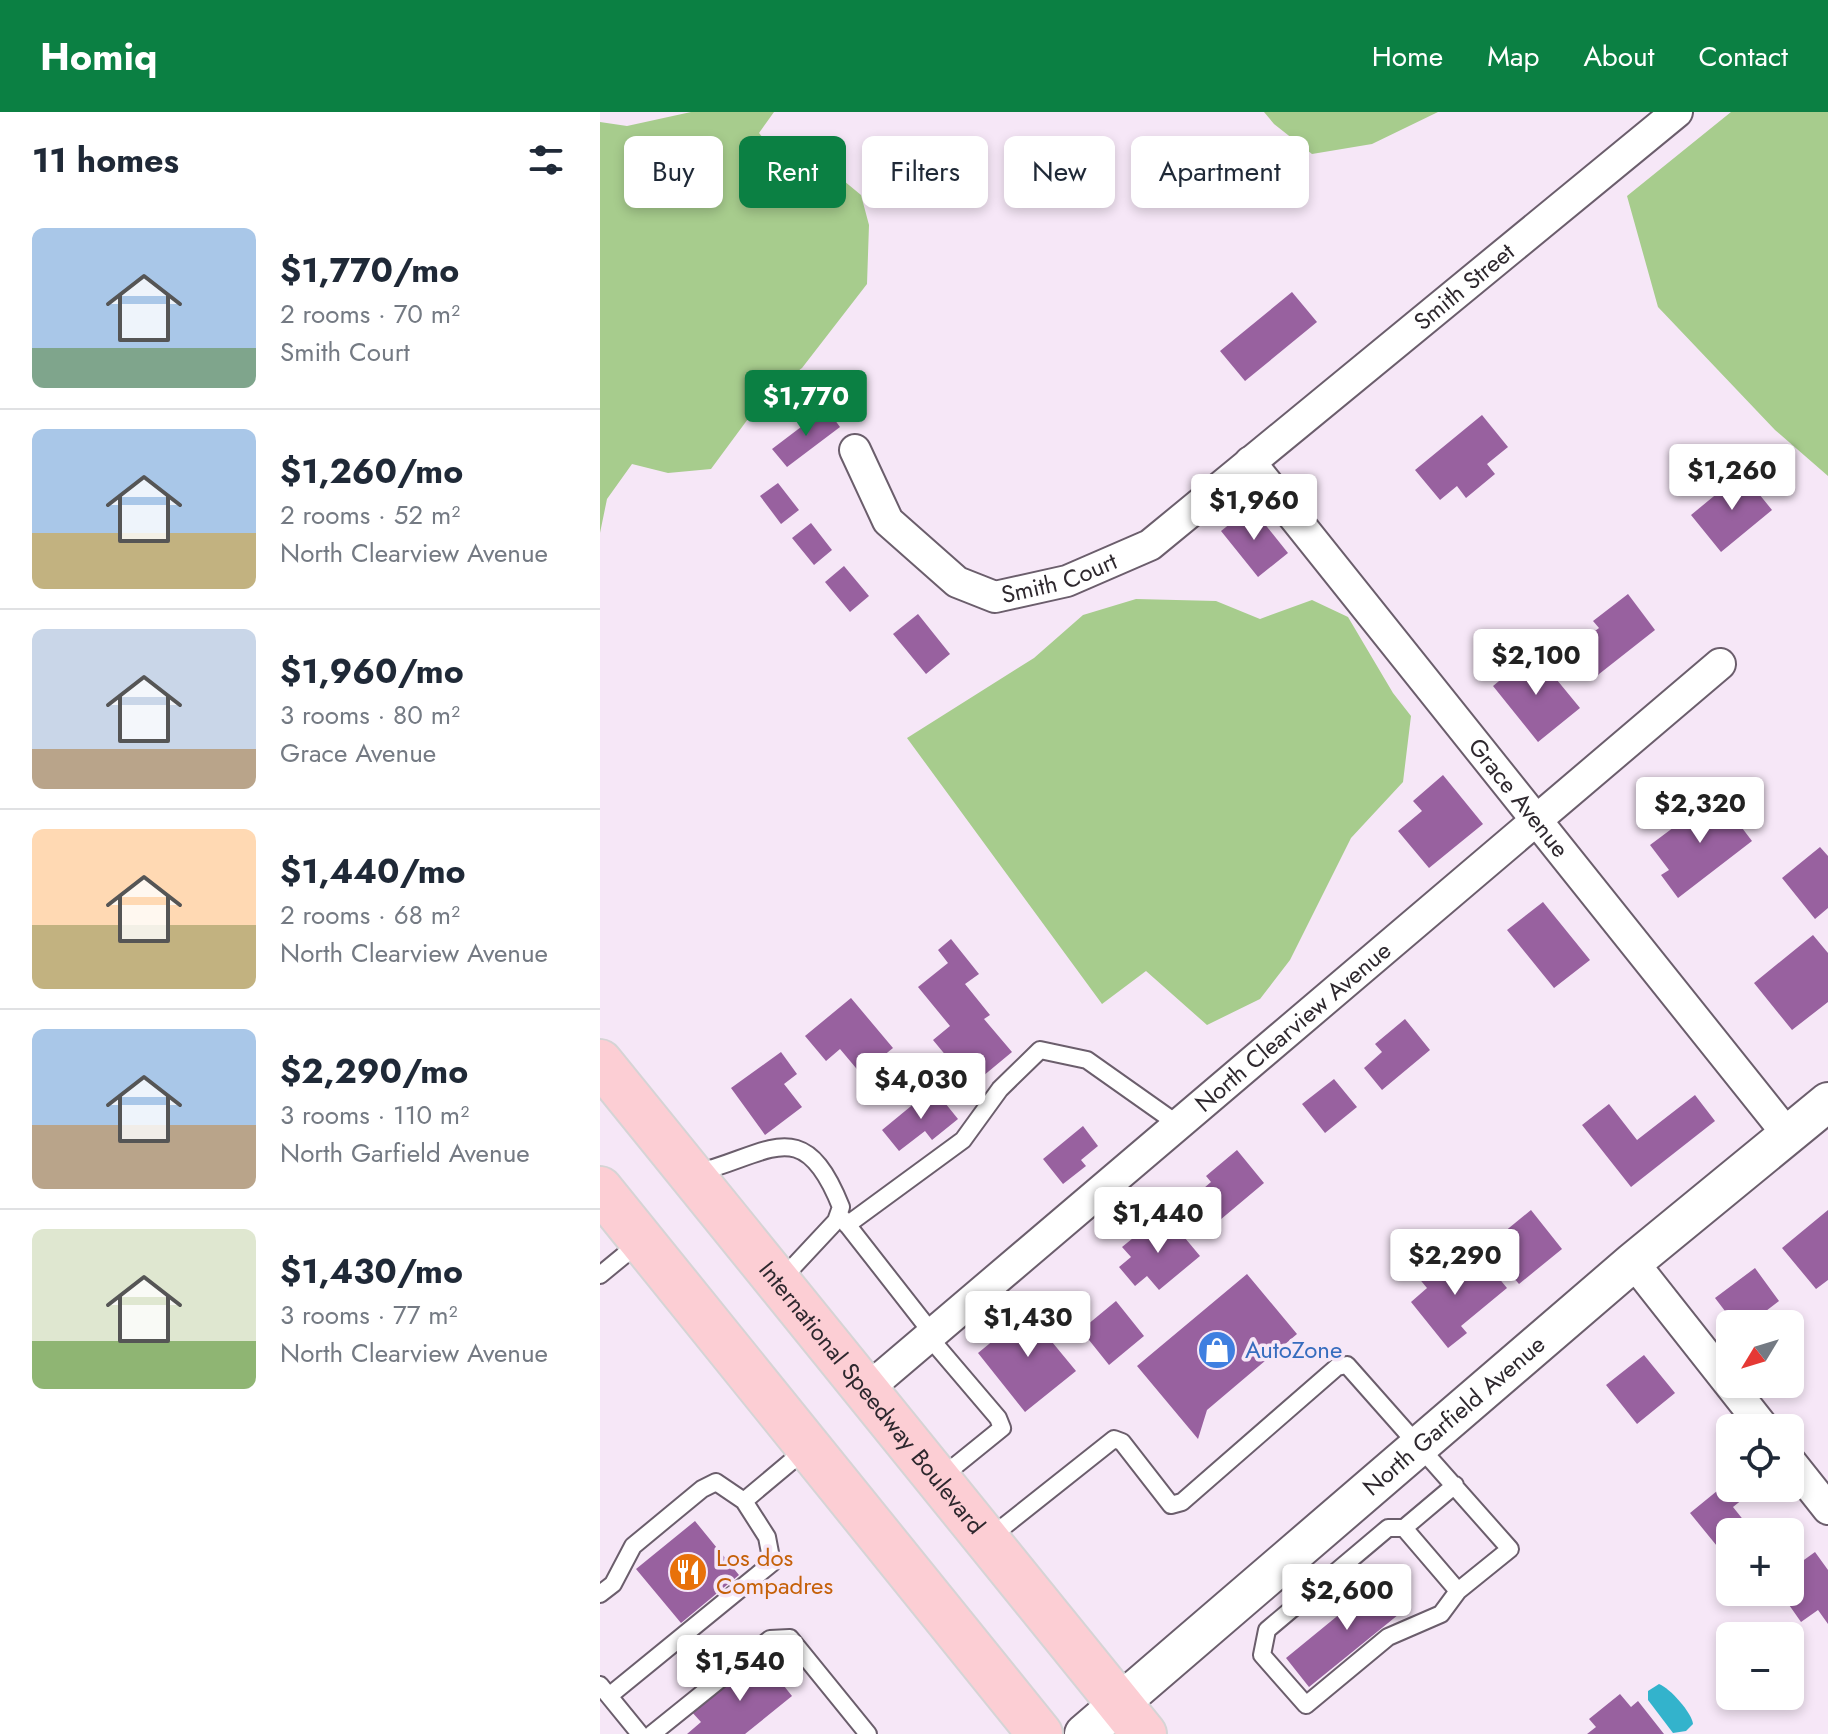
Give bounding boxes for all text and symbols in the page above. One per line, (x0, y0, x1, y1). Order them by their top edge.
text: Homiq (40, 29, 157, 84)
text: Home (1372, 36, 1443, 77)
text: Map (1487, 36, 1539, 77)
text: About (1583, 36, 1655, 77)
text: Contact (1699, 36, 1788, 77)
text: 11 homes (32, 136, 179, 185)
chip: Buy (624, 136, 723, 208)
chip: Rent (739, 136, 846, 208)
chip: Filters (862, 136, 988, 208)
chip: New (1004, 136, 1115, 208)
chip: Apartment (1131, 136, 1309, 208)
icon: filters (524, 138, 568, 182)
street label: Smith Street (1406, 234, 1522, 338)
text: $1,770/mo (280, 246, 459, 295)
icon: home (96, 260, 192, 356)
text: 2 rooms · 70 m² (280, 295, 460, 333)
text: Smith Court (280, 333, 410, 371)
pin: $1,770 (741, 370, 871, 438)
text: $1,770 (763, 377, 849, 415)
pin: $1,260 (1667, 444, 1797, 512)
text: $1,260/mo (280, 447, 463, 496)
text: $1,260 (1687, 451, 1777, 489)
icon: home (96, 461, 192, 557)
pin: $1,960 (1189, 474, 1319, 542)
text: $1,960 (1209, 481, 1299, 519)
text: 2 rooms · 52 m² (280, 496, 460, 534)
text: North Clearview Avenue (280, 534, 548, 572)
street label: Smith Court (998, 543, 1123, 612)
pin: $2,100 (1471, 629, 1601, 697)
text: $2,100 (1491, 636, 1581, 674)
text: $1,960/mo (280, 647, 464, 696)
icon: home (96, 661, 192, 757)
text: 3 rooms · 80 m² (280, 696, 460, 734)
street label: Grace Avenue (1460, 730, 1578, 865)
text: Grace Avenue (280, 734, 436, 772)
pin: $2,320 (1635, 777, 1765, 845)
text: $2,320 (1654, 784, 1746, 822)
text: $1,440/mo (280, 847, 466, 896)
icon: home (96, 861, 192, 957)
text: 2 rooms · 68 m² (280, 896, 460, 934)
street label: North Clearview Avenue (1187, 933, 1398, 1120)
text: North Clearview Avenue (280, 934, 548, 972)
text: $2,290/mo (280, 1047, 468, 1096)
pin: $4,030 (856, 1053, 986, 1121)
text: $4,030 (874, 1060, 968, 1098)
icon: home (96, 1061, 192, 1157)
text: 3 rooms · 110 m² (280, 1096, 469, 1134)
text: North Garfield Avenue (280, 1134, 530, 1172)
pin: $1,440 (1093, 1187, 1223, 1255)
text: $1,440 (1112, 1194, 1204, 1232)
pin: $2,290 (1390, 1229, 1520, 1297)
text: $2,290 (1408, 1236, 1502, 1274)
text: $1,430/mo (280, 1247, 463, 1296)
street label: International Speedway Boulevard (751, 1253, 994, 1542)
icon: home (96, 1261, 192, 1357)
pin: $1,430 (963, 1291, 1093, 1359)
text: 3 rooms · 77 m² (280, 1296, 457, 1334)
text: $1,430 (983, 1298, 1073, 1336)
north arrow (1716, 1310, 1804, 1398)
map controls (1716, 1310, 1804, 1710)
street label: North Garfield Avenue (1355, 1327, 1553, 1504)
shop icon: AutoZone (1196, 1329, 1238, 1371)
place label: AutoZone (1245, 1332, 1342, 1367)
text: North Clearview Avenue (280, 1334, 548, 1372)
button: locate (1716, 1414, 1804, 1502)
button: + (1716, 1518, 1804, 1606)
place label: Los dos Compadres (716, 1540, 833, 1603)
restaurant icon: Los dos Compadres (667, 1551, 709, 1593)
pin: $2,600 (1282, 1564, 1412, 1632)
text: $2,600 (1300, 1571, 1394, 1609)
button: − (1716, 1622, 1804, 1710)
pin: $1,540 (675, 1635, 805, 1703)
text: $1,540 (695, 1642, 785, 1680)

